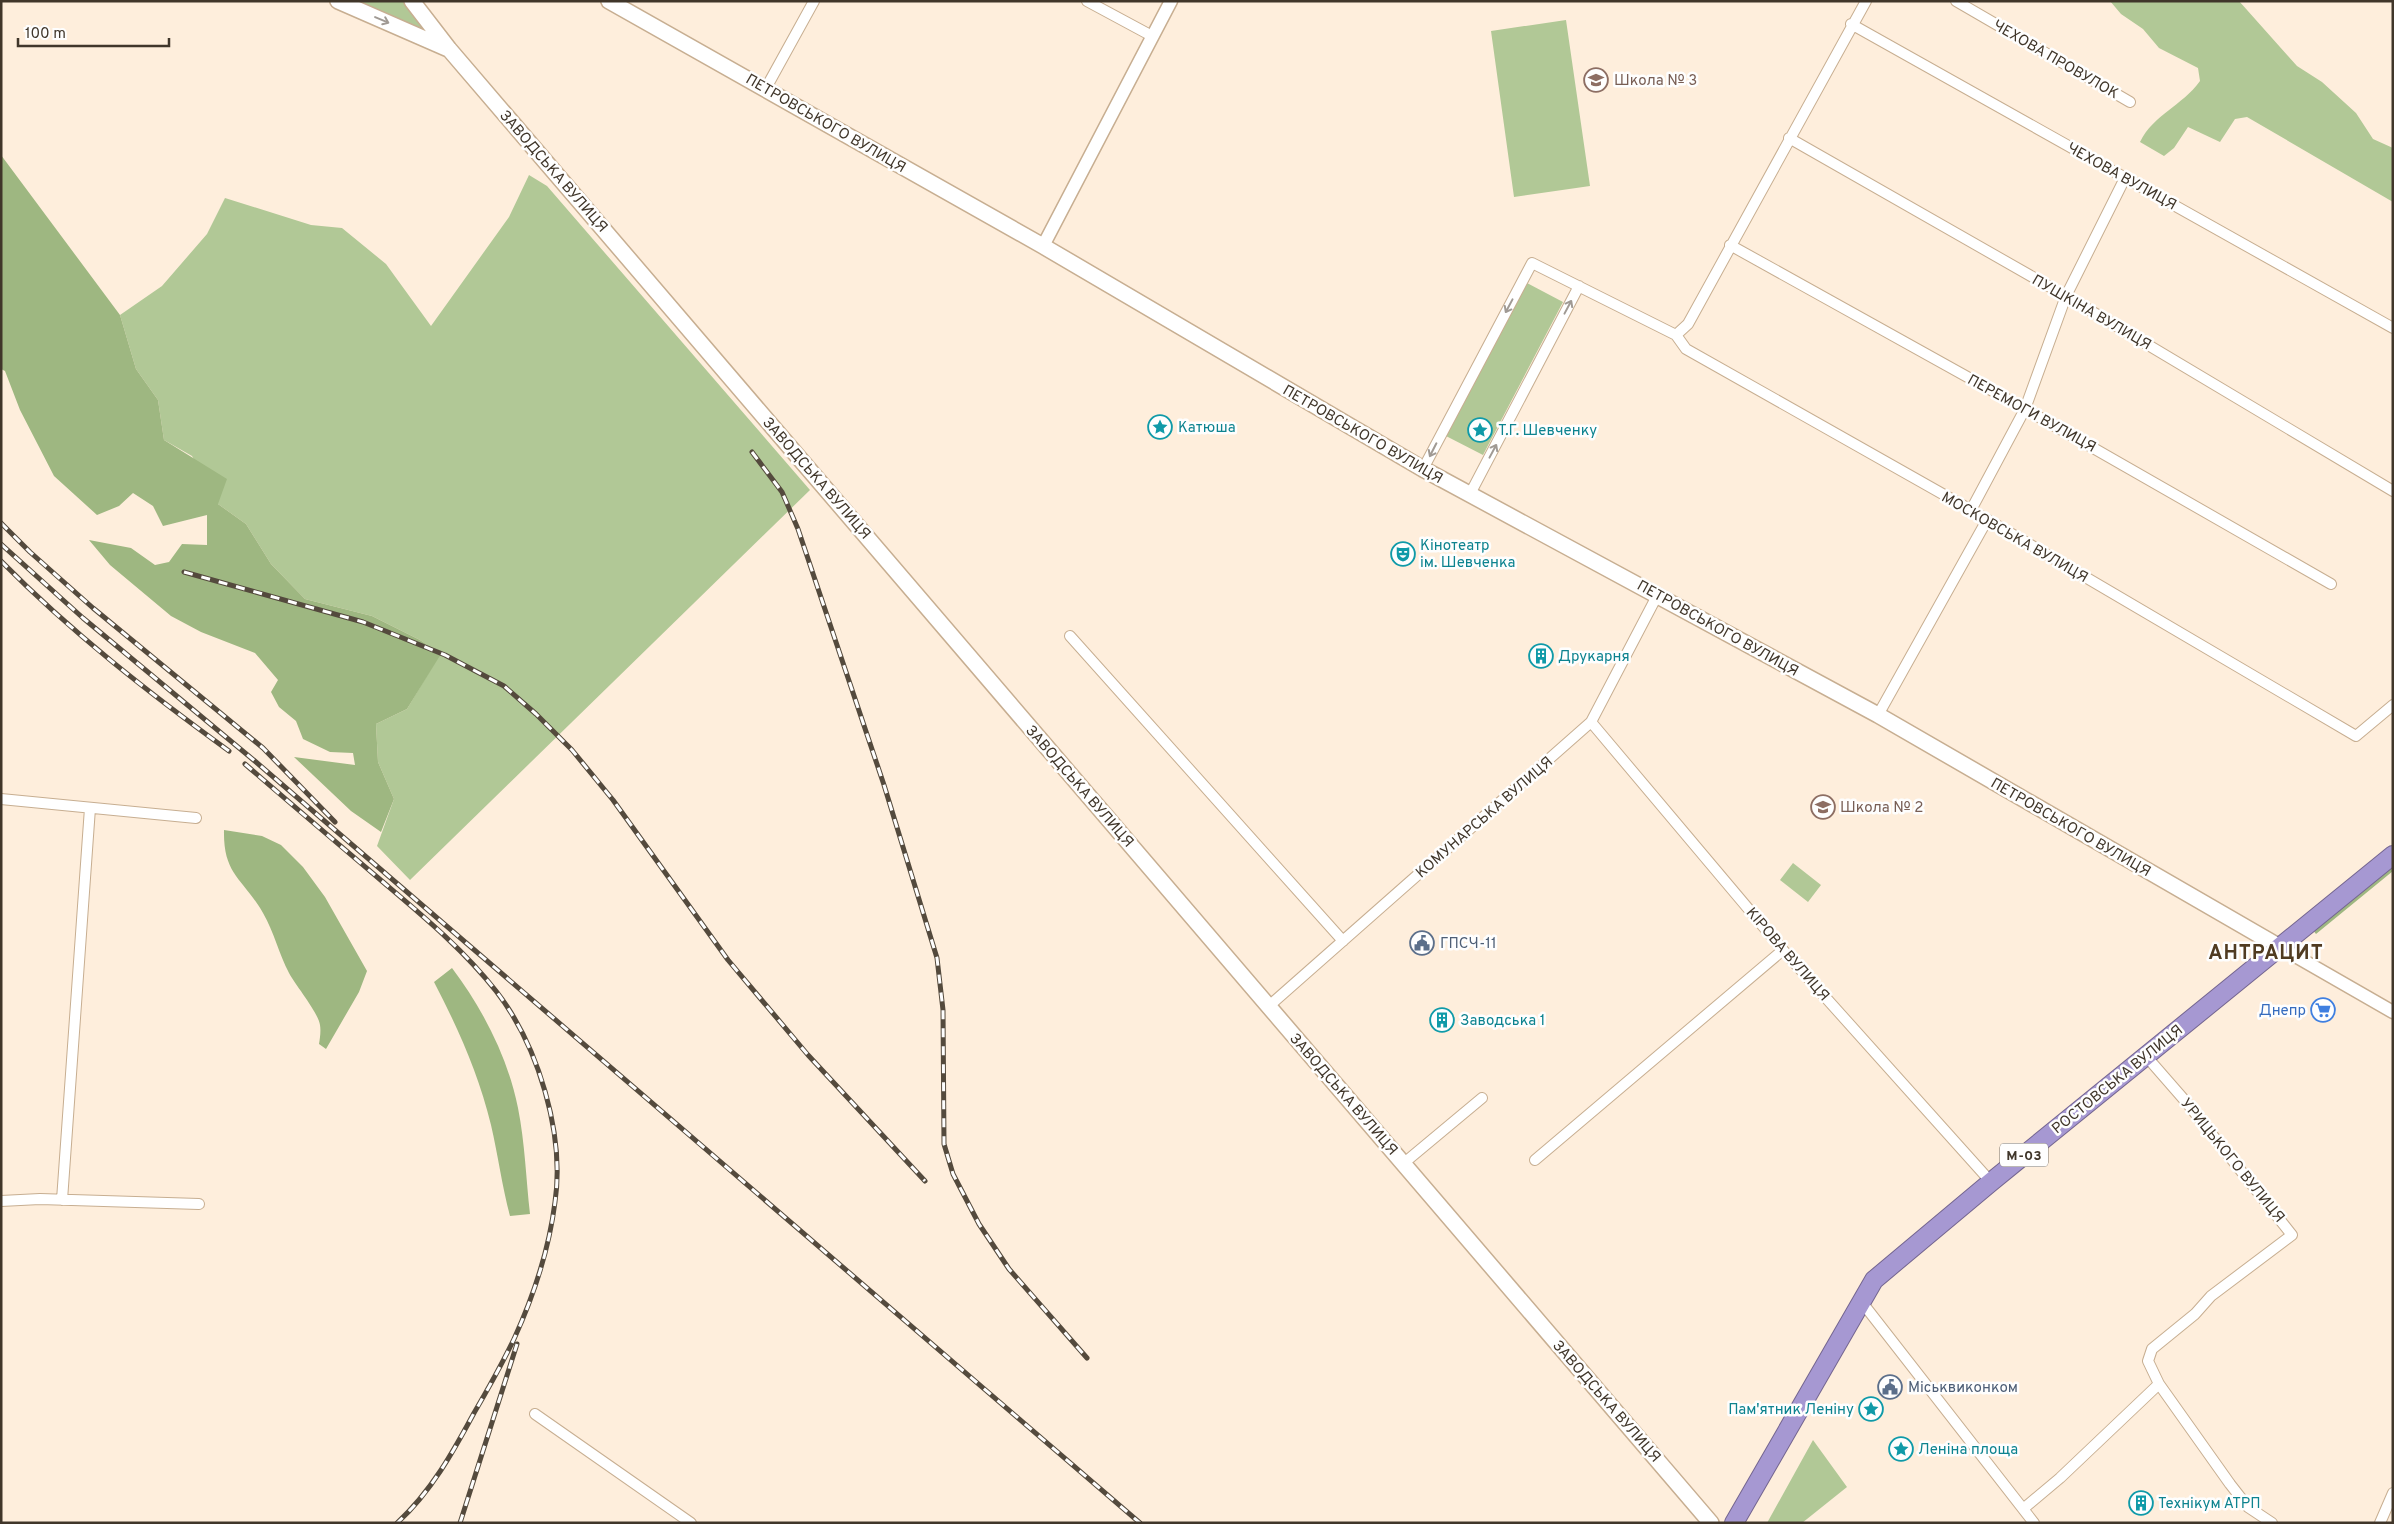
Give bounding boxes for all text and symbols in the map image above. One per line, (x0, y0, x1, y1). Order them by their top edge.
scale bar (18, 15, 169, 47)
one-way arrow (374, 16, 389, 26)
street label: ЧЕХОВА ПРОВУЛОК (1989, 17, 2122, 104)
text: 100 m (25, 25, 66, 44)
school or university icon: Школа № 3 (1583, 67, 1609, 93)
street label: ПЕТРОВСЬКОГО ВУЛИЦЯ (742, 71, 909, 178)
place label: Школа № 3 (1614, 72, 1697, 91)
street label: ЗАВОДСЬКА ВУЛИЦЯ (495, 107, 611, 237)
street label: ЧЕХОВА ВУЛИЦЯ (2063, 139, 2180, 215)
street label: ПУШКІНА ВУЛИЦЯ (2028, 271, 2154, 355)
one-way arrow (1504, 298, 1513, 313)
one-way arrow (1564, 300, 1573, 315)
street label: ПЕРЕМОГИ ВУЛИЦЯ (1964, 371, 2099, 458)
street label: ПЕТРОВСЬКОГО ВУЛИЦЯ (1279, 382, 1446, 489)
street label: ЗАВОДСЬКА ВУЛИЦЯ (758, 414, 874, 544)
place icon: Катюша (1147, 414, 1173, 440)
place icon: Т.Г. Шевченку (1467, 417, 1493, 443)
place label: Катюша (1178, 419, 1236, 438)
place label: Т.Г. Шевченку (1498, 422, 1597, 441)
one-way arrow (1428, 442, 1438, 457)
one-way arrow (1488, 444, 1498, 459)
street label: МОСКОВСЬКА ВУЛИЦЯ (1937, 488, 2091, 588)
place label: Кінотеатр ім. Шевченка (1420, 537, 1515, 573)
theatre icon: Кінотеатр ім. Шевченка (1390, 541, 1416, 567)
street label: ПЕТРОВСЬКОГО ВУЛИЦЯ (1633, 577, 1801, 682)
building icon: Друкарня (1528, 643, 1554, 669)
place label: Друкарня (1558, 648, 1630, 667)
street label: ЗАВОДСЬКА ВУЛИЦЯ (1021, 722, 1137, 852)
street label: КОМУНАРСЬКА ВУЛИЦЯ (1412, 753, 1558, 883)
street label: ПЕТРОВСЬКОГО ВУЛИЦЯ (1987, 775, 2154, 882)
school or university icon: Школа № 2 (1810, 794, 1836, 820)
place label: Школа № 2 (1840, 799, 1923, 818)
street label: КІРОВА ВУЛИЦЯ (1741, 904, 1833, 1006)
public building icon: ГПСЧ-11 (1409, 930, 1435, 956)
place label: ГПСЧ-11 (1440, 935, 1497, 954)
district label: АНТРАЦИТ (2208, 941, 2324, 967)
supermarket icon: Днепр (2310, 997, 2336, 1023)
place label: Днепр (2259, 1002, 2306, 1021)
building icon: Заводська 1 (1429, 1007, 1455, 1033)
place label: Заводська 1 (1460, 1012, 1545, 1031)
street label: РОСТОВСЬКА ВУЛИЦЯ (2049, 1021, 2187, 1139)
street label: ЗАВОДСЬКА ВУЛИЦЯ (1285, 1030, 1401, 1160)
street label: УРИЦЬКОГО ВУЛИЦЯ (2176, 1095, 2288, 1227)
road number: М-03 (2000, 1144, 2048, 1166)
street label: ЗАВОДСЬКА ВУЛИЦЯ (1548, 1337, 1664, 1467)
public building icon: Міськвиконком (1877, 1374, 1903, 1400)
place label: Міськвиконком (1908, 1379, 2018, 1398)
place icon: Пам'ятник Леніну (1858, 1396, 1884, 1422)
place label: Пам'ятник Леніну (1728, 1401, 1854, 1420)
place icon: Леніна площа (1888, 1436, 1914, 1462)
place label: Леніна площа (1918, 1441, 2018, 1460)
building icon: Технікум АТРП (2128, 1490, 2154, 1516)
place label: Технікум АТРП (2158, 1495, 2261, 1514)

